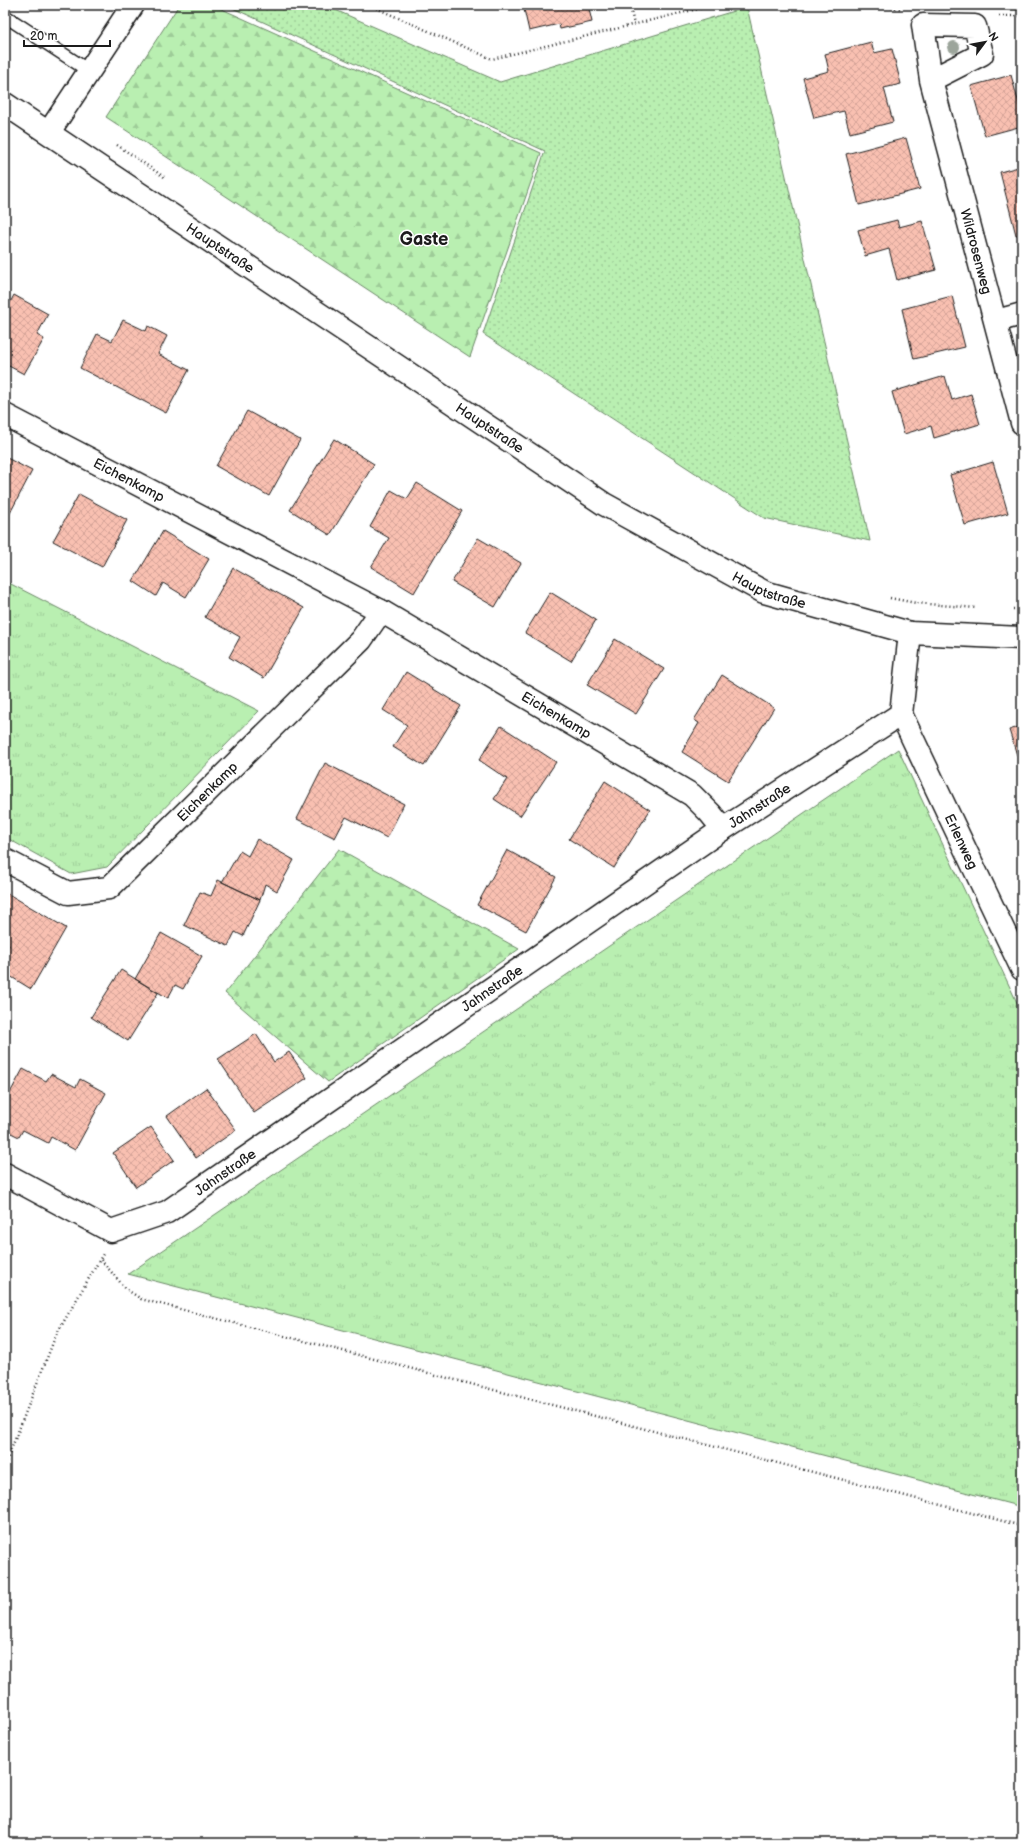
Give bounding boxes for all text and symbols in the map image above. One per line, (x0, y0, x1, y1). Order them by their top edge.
scale bar (24, 22, 110, 48)
north arrow (965, 22, 1005, 62)
text: 20 m (30, 29, 57, 44)
text: N (985, 30, 1001, 44)
street label: Wildrosenweg (956, 207, 995, 296)
street label: Hauptstraße (183, 219, 257, 277)
district label: Gaste (400, 229, 448, 250)
street label: Hauptstraße (452, 399, 527, 457)
street label: Eichenkamp (90, 455, 168, 506)
street label: Hauptstraße (729, 568, 808, 612)
street label: Eichenkamp (518, 688, 594, 743)
street label: Eichenkamp (174, 758, 241, 825)
street label: Jahnstraße (725, 780, 794, 832)
street label: Erlenweg (941, 811, 981, 872)
street label: Jahnstraße (458, 962, 526, 1016)
street label: Jahnstraße (191, 1145, 259, 1199)

